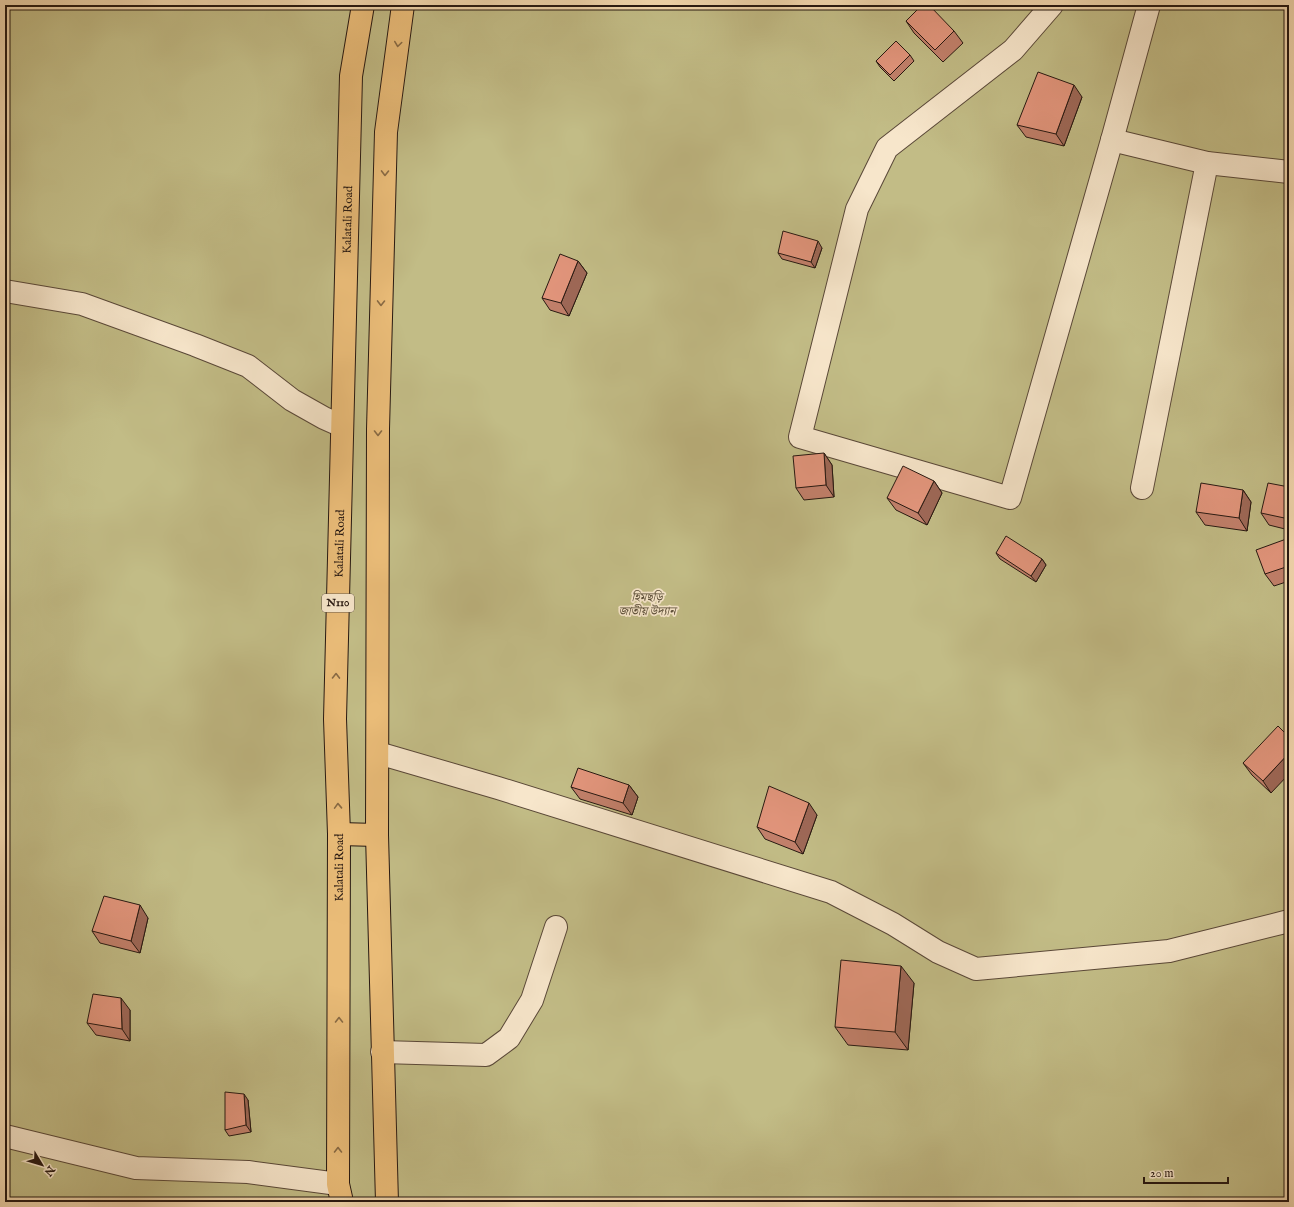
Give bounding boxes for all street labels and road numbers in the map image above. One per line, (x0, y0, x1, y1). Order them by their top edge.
street label: Kalatali Road (339, 185, 356, 254)
street label: Kalatali Road (331, 509, 348, 578)
road number: N110 (322, 594, 354, 612)
street label: Kalatali Road (331, 833, 347, 901)

